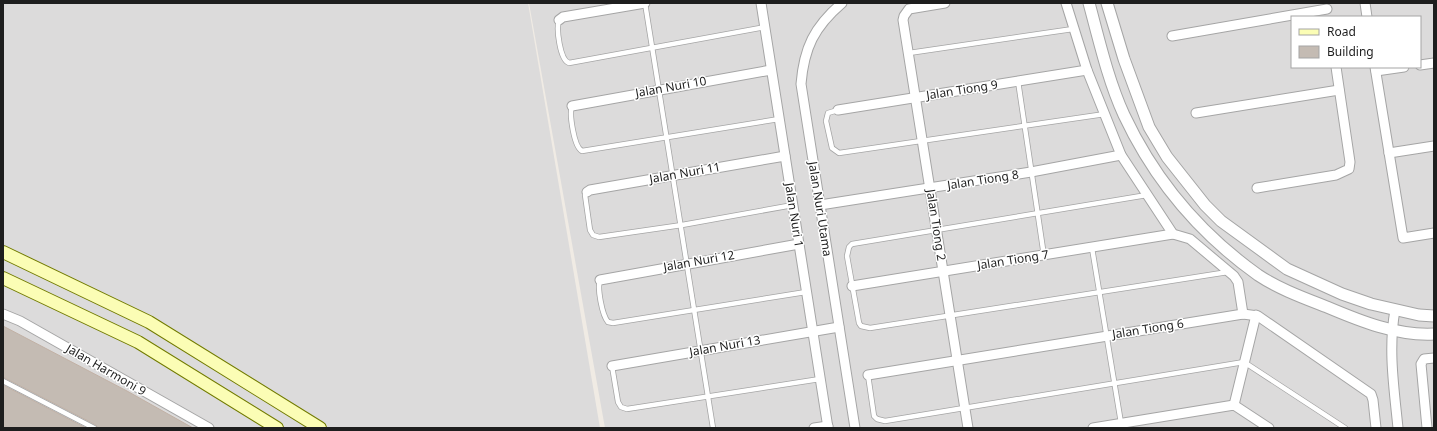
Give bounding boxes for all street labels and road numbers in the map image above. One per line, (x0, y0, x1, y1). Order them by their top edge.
street label: Jalan Nuri 10 (633, 72, 708, 101)
street label: Jalan Tiong 9 (924, 75, 999, 104)
street label: Jalan Nuri 11 (647, 158, 722, 187)
street label: Jalan Nuri Utama (804, 159, 836, 258)
street label: Jalan Tiong 8 (945, 165, 1020, 194)
street label: Jalan Nuri 1 (781, 181, 808, 248)
street label: Jalan Tiong 2 (922, 187, 951, 262)
street label: Jalan Tiong 7 (975, 245, 1050, 274)
street label: Jalan Nuri 12 (661, 246, 736, 275)
street label: Jalan Tiong 6 (1110, 314, 1185, 343)
street label: Jalan Nuri 13 (687, 331, 762, 360)
street label: Jalan Harmoni 9 (62, 339, 150, 399)

